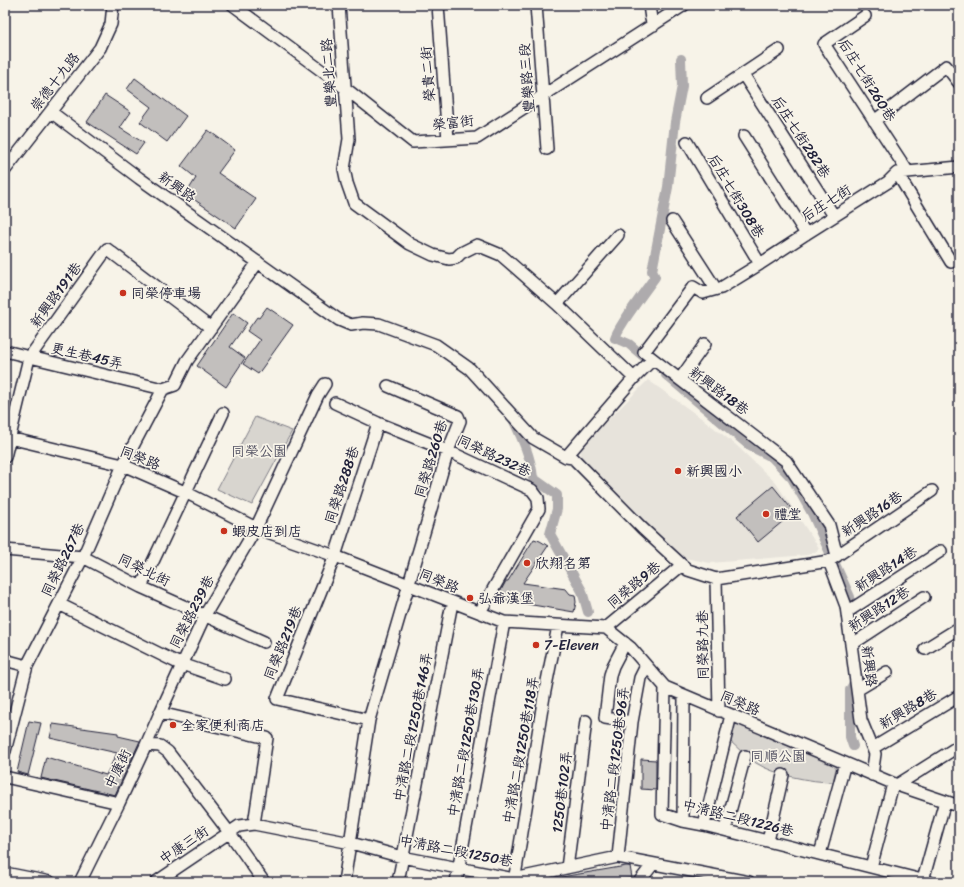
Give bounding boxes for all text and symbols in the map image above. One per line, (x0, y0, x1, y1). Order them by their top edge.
street label: 后庄七街260巷 (831, 33, 903, 128)
street label: 豐樂北二路 (314, 37, 344, 109)
street label: 豐樂路三段 (512, 42, 542, 114)
street label: 榮貴二街 (414, 45, 442, 103)
street label: 崇德十九路 (24, 47, 86, 117)
street label: 后庄七街282巷 (765, 91, 838, 184)
street label: 榮富街 (431, 108, 475, 138)
street label: 后庄七街308巷 (701, 149, 772, 244)
street label: 新興路 (153, 165, 201, 209)
street label: 后庄七街 (796, 178, 856, 228)
street label: 新興路191巷 (23, 256, 89, 333)
place label: 同榮停車場 (131, 281, 201, 306)
marker: 同榮停車場 (118, 288, 128, 298)
street label: 更生巷45弄 (48, 336, 126, 376)
street label: 新興路18巷 (683, 360, 755, 423)
street label: 同榮路260巷 (407, 416, 455, 501)
street label: 同榮路232巷 (453, 428, 536, 485)
street label: 同榮路 (116, 439, 164, 477)
park label: 同榮公園 (231, 439, 287, 464)
street label: 同榮路288巷 (318, 442, 367, 527)
place label: 新興國小 (686, 459, 742, 484)
marker: 新興國小 (673, 466, 683, 476)
street label: 新興路16巷 (836, 484, 909, 544)
place label: 禮堂 (774, 502, 802, 527)
marker: 禮堂 (761, 509, 771, 519)
street label: 同榮路267巷 (34, 518, 92, 601)
place label: 蝦皮店到店 (232, 519, 302, 544)
marker: 蝦皮店到店 (219, 526, 229, 536)
street label: 新興路14巷 (850, 539, 923, 599)
street label: 同榮北街 (113, 546, 175, 594)
place label: 欣翔名第 (535, 551, 591, 576)
street label: 同榮路9巷 (601, 554, 668, 615)
marker: 欣翔名第 (522, 558, 532, 568)
street label: 同榮路 (415, 562, 463, 600)
street label: 同榮路239巷 (163, 570, 222, 653)
street label: 新興路12巷 (843, 579, 916, 639)
place label: 弘爺漢堡 (478, 586, 534, 611)
marker: 弘爺漢堡 (465, 593, 475, 603)
street label: 同榮路219巷 (257, 601, 310, 684)
street label: 同榮路九巷 (690, 609, 716, 680)
place label: 7-Eleven (544, 633, 599, 658)
marker: 7-Eleven (531, 640, 541, 650)
street label: 新興路 (854, 644, 884, 688)
street label: 中清路二段1250巷146弄 (386, 650, 440, 804)
street label: 中清路二段1250巷130弄 (440, 665, 492, 819)
street label: 中清路二段1250巷118弄 (496, 674, 546, 826)
street label: 新興路8巷 (874, 681, 943, 736)
street label: 同榮路 (716, 683, 764, 723)
street label: 中清路二段1250巷96弄 (594, 685, 636, 833)
place label: 全家便利商店 (181, 713, 265, 738)
marker: 全家便利商店 (168, 720, 178, 730)
park label: 同順公園 (750, 744, 806, 769)
street label: 中康街 (98, 745, 138, 793)
street label: 1250巷102弄 (545, 750, 579, 834)
street label: 中清路二段1226巷 (680, 792, 797, 844)
street label: 中康三街 (154, 819, 214, 871)
street label: 中清路二段1250巷 (397, 828, 516, 874)

